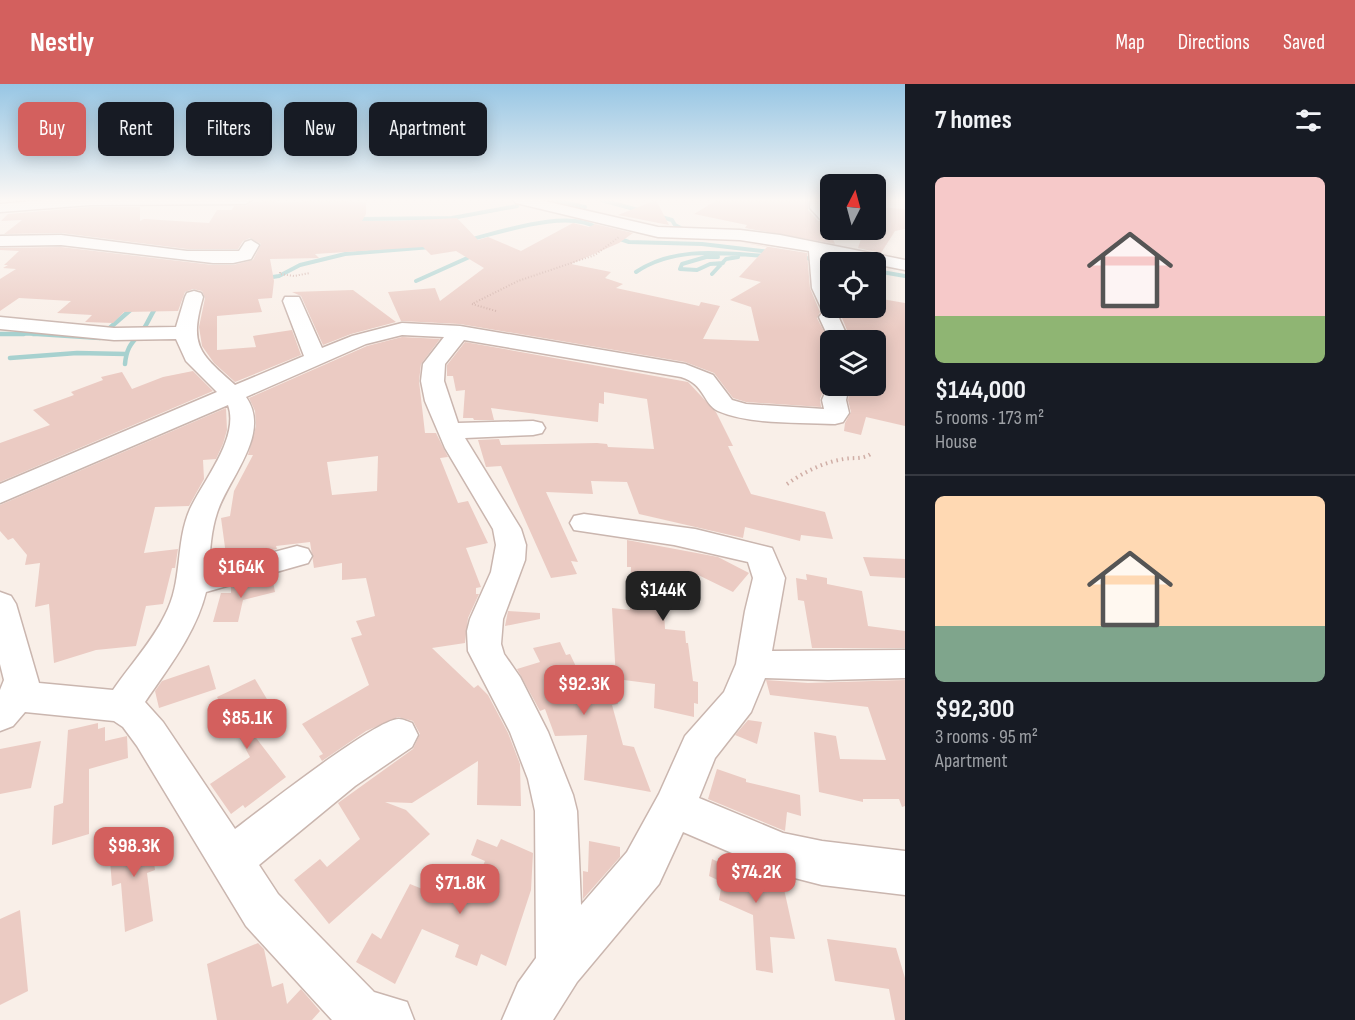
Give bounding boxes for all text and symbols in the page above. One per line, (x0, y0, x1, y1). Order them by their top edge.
text: Nestly (30, 26, 94, 59)
text: Map (1115, 30, 1145, 55)
text: Directions (1178, 30, 1250, 55)
text: Saved (1283, 30, 1325, 55)
chip: Buy (18, 102, 86, 156)
chip: Rent (98, 102, 174, 156)
chip: Filters (186, 102, 272, 156)
chip: New (284, 102, 357, 156)
chip: Apartment (369, 102, 487, 156)
icon: filters (1292, 104, 1325, 137)
text: 7 homes (935, 105, 1012, 136)
north arrow (820, 174, 886, 240)
map controls (820, 174, 886, 396)
icon: home (1076, 216, 1184, 324)
button: locate (820, 252, 886, 318)
button: layers (820, 330, 886, 396)
text: $144,000 (935, 375, 1026, 406)
text: 5 rooms · 173 m² (935, 406, 1044, 430)
text: House (935, 430, 977, 454)
icon: home (1076, 535, 1184, 643)
pin: $164K (199, 548, 283, 599)
text: $164K (218, 555, 264, 579)
pin: $144K (621, 571, 705, 622)
text: $144K (640, 578, 686, 602)
pin: $92.3K (535, 665, 633, 716)
text: $92.3K (558, 672, 610, 696)
text: $92,300 (935, 694, 1014, 725)
pin: $85.1K (198, 699, 296, 750)
text: $85.1K (221, 706, 273, 730)
text: 3 rooms · 95 m² (935, 725, 1038, 749)
text: Apartment (935, 749, 1008, 773)
pin: $98.3K (85, 827, 183, 878)
text: $98.3K (108, 834, 160, 858)
pin: $74.2K (707, 853, 805, 904)
text: $74.2K (731, 860, 781, 884)
pin: $71.8K (411, 864, 509, 915)
text: $71.8K (434, 871, 486, 895)

